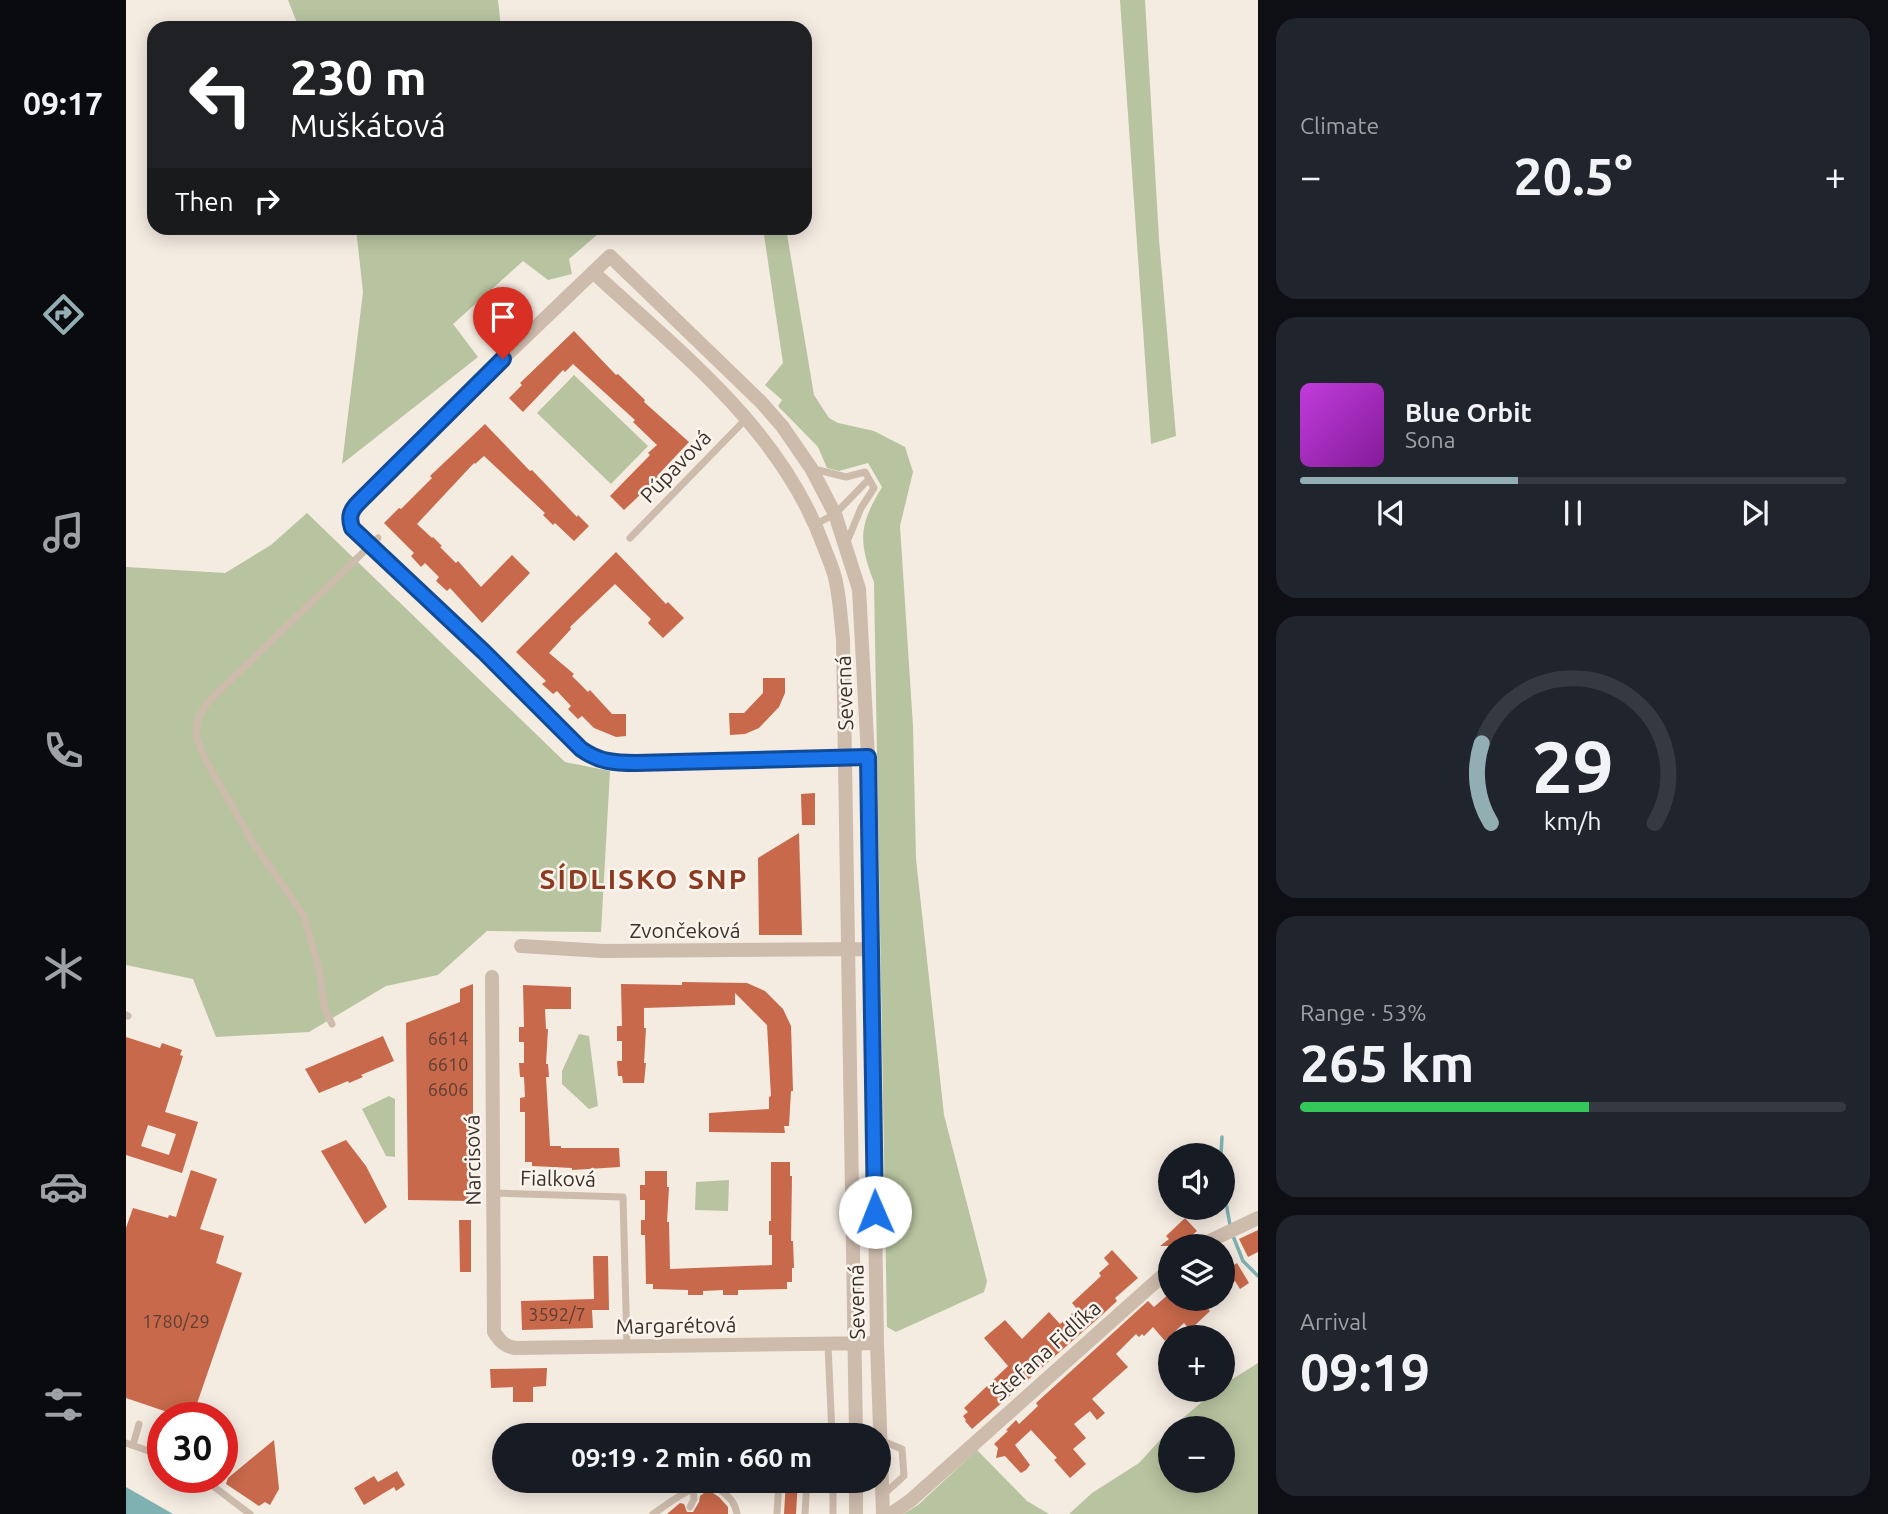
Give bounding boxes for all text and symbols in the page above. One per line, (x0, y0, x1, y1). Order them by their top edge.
icon: left (175, 49, 266, 140)
text: 230 m (290, 49, 427, 104)
text: 09:17 (23, 85, 103, 121)
text: Muškátová (290, 107, 446, 143)
text: Climate (1300, 113, 1379, 138)
text: 20.5° (1513, 147, 1633, 205)
text: − (1300, 155, 1321, 197)
text: + (1825, 155, 1846, 197)
icon: right (248, 182, 286, 220)
text: Then (175, 187, 234, 216)
pin (473, 287, 533, 359)
icon: directions (39, 290, 88, 339)
icon: arrive (484, 298, 522, 336)
text: Blue Orbit (1405, 398, 1532, 427)
street label: Púpavová (635, 425, 715, 507)
text: Sona (1405, 427, 1455, 452)
icon: previous (1372, 494, 1410, 532)
icon: pause (1554, 494, 1592, 532)
icon: next (1736, 494, 1774, 532)
icon: music (39, 508, 88, 557)
street label: Severná (831, 655, 857, 731)
text: 29 (1532, 725, 1614, 807)
icon: phone (39, 726, 88, 775)
text: km/h (1544, 807, 1602, 835)
district label: SÍDLISKO SNP (540, 862, 748, 894)
street label: Zvončeková (630, 918, 740, 942)
icon: climate (39, 944, 88, 993)
text: Range · 53% (1300, 1000, 1427, 1025)
house number: 6614 (428, 1028, 468, 1048)
text: 265 km (1300, 1034, 1474, 1092)
house number: 6610 (428, 1054, 468, 1074)
house number: 6606 (428, 1079, 468, 1099)
street label: Narcisová (459, 1114, 485, 1206)
map controls (1158, 1143, 1235, 1493)
button: sound (1158, 1143, 1235, 1220)
icon: car (39, 1162, 88, 1211)
street label: Fialková (520, 1165, 596, 1191)
position arrow (838, 1175, 912, 1249)
button: layers (1158, 1234, 1235, 1311)
street label: Severná (843, 1264, 869, 1340)
street label: Štefana Fidlíka (987, 1295, 1105, 1405)
house number: 3592/7 (528, 1304, 586, 1324)
text: Arrival (1300, 1309, 1367, 1334)
house number: 1780/29 (142, 1311, 210, 1331)
street label: Margarétová (615, 1312, 737, 1338)
button: + (1158, 1325, 1235, 1402)
text: 09:19 (1300, 1343, 1430, 1401)
icon: filters (39, 1380, 88, 1429)
speed limit sign: 30 (147, 1402, 238, 1493)
button: − (1158, 1416, 1235, 1493)
text: 09:19 · 2 min · 660 m (571, 1443, 812, 1472)

